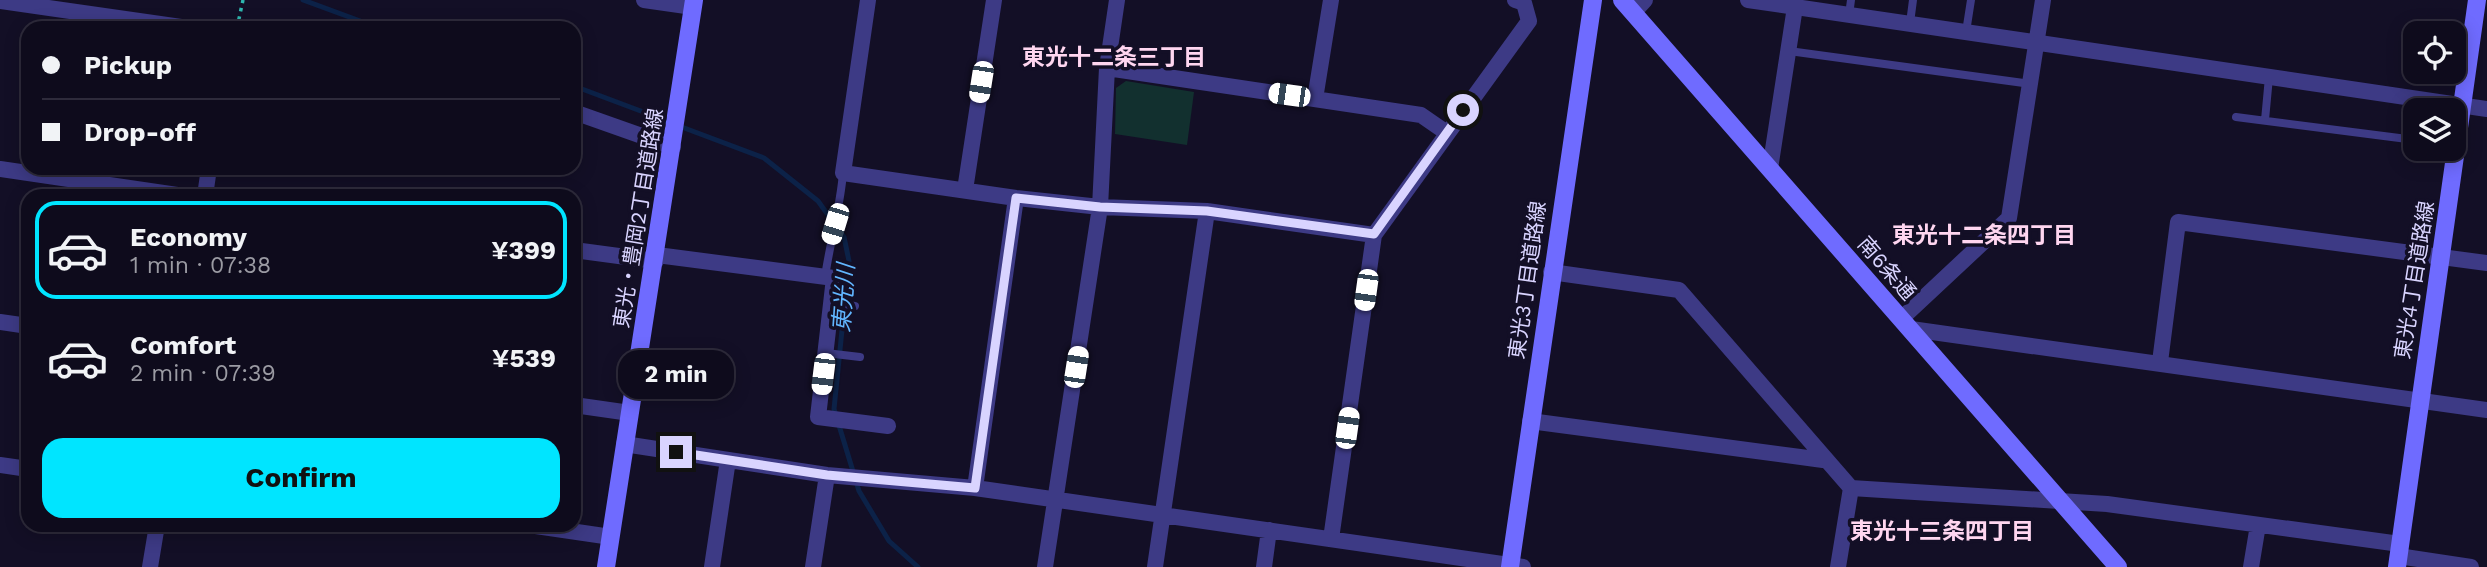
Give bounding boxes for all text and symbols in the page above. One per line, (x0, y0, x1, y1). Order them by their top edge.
map controls (2403, 21, 2466, 161)
button: locate (2403, 21, 2466, 84)
district label: 東光十二条三丁目 (1022, 44, 1206, 71)
text: Pickup (84, 50, 172, 80)
car (968, 60, 995, 104)
car (1267, 82, 1312, 108)
route start (1447, 94, 1479, 126)
button: layers (2403, 98, 2466, 161)
street label: 東光・豊岡2丁目道路線 (608, 106, 668, 330)
text: Drop-off (84, 117, 196, 147)
street label: 東光3丁目道路線 (1504, 199, 1550, 361)
street label: 東光4丁目道路線 (2389, 199, 2439, 361)
car (819, 201, 852, 247)
icon: car (46, 219, 109, 282)
text: Economy (130, 222, 247, 252)
district label: 東光十二条四丁目 (1892, 222, 2076, 249)
street label: 南6条通 (1853, 231, 1921, 305)
text: ¥399 (491, 235, 556, 265)
text: 1 min · 07:38 (130, 252, 271, 279)
water label: 東光川 (828, 260, 860, 333)
car (1353, 268, 1380, 312)
icon: car (46, 327, 109, 390)
text: Comfort (130, 330, 236, 360)
text: ¥539 (492, 343, 556, 373)
car (1063, 345, 1090, 389)
callout: 2 min (618, 350, 734, 400)
car (811, 352, 836, 396)
text: 2 min · 07:39 (130, 360, 276, 387)
text: 2 min (645, 361, 707, 388)
car (1334, 406, 1361, 450)
route end (660, 436, 692, 468)
button: Confirm (42, 438, 560, 518)
district label: 東光十三条四丁目 (1850, 518, 2034, 545)

